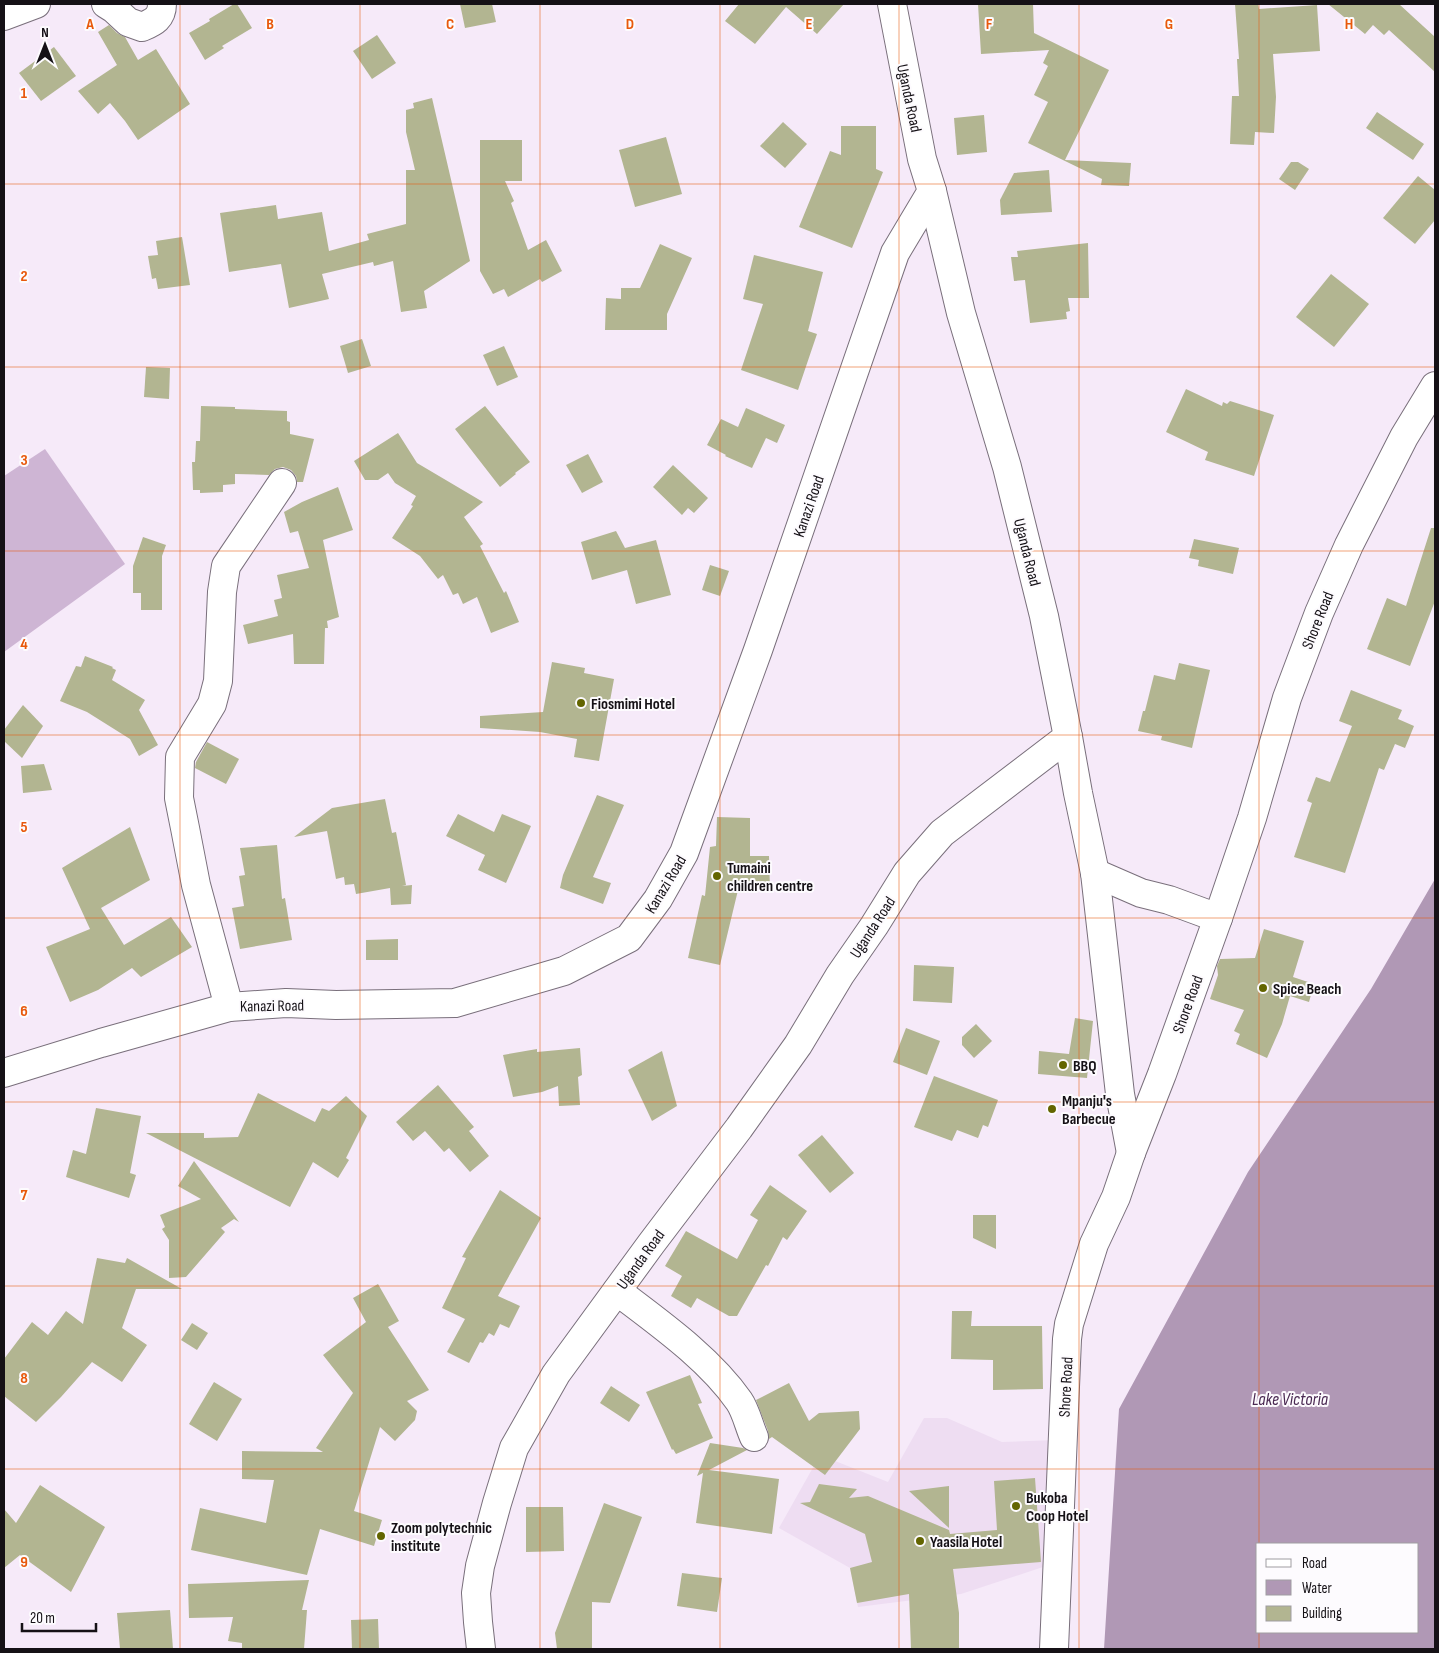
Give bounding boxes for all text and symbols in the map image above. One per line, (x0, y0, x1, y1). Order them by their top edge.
text: A (85, 15, 94, 34)
text: B (266, 15, 274, 34)
text: C (446, 15, 454, 34)
text: D (626, 15, 634, 34)
text: E (806, 15, 813, 34)
text: F (986, 15, 993, 34)
text: G (1165, 15, 1173, 34)
text: H (1345, 15, 1353, 34)
north arrow (20, 20, 70, 70)
text: N (41, 24, 49, 41)
street label: Uganda Road (892, 63, 925, 134)
text: 1 (21, 84, 28, 103)
text: 2 (20, 267, 28, 286)
text: 3 (20, 451, 28, 470)
street label: Kanazi Road (790, 473, 829, 540)
street label: Uganda Road (1009, 517, 1044, 588)
street label: Shore Road (1298, 589, 1338, 652)
text: 4 (20, 635, 28, 654)
place label: Fiosmimi Hotel (591, 695, 675, 714)
marker: Fiosmimi Hotel (575, 697, 587, 709)
text: 5 (20, 818, 28, 837)
street label: Kanazi Road (642, 852, 691, 917)
place label: Tumaini children centre (727, 859, 813, 896)
marker: Tumaini children centre (711, 870, 723, 882)
street label: Uganda Road (846, 894, 900, 962)
street label: Shore Road (1169, 973, 1208, 1036)
place label: Spice Beach (1273, 980, 1341, 999)
marker: Spice Beach (1257, 982, 1269, 994)
street label: Kanazi Road (240, 996, 304, 1017)
text: 6 (20, 1002, 28, 1021)
place label: BBQ (1073, 1057, 1097, 1076)
marker: BBQ (1057, 1059, 1069, 1071)
place label: Mpanju's Barbecue (1062, 1092, 1116, 1129)
marker: Mpanju's Barbecue (1046, 1103, 1058, 1115)
text: 7 (21, 1186, 28, 1205)
street label: Uganda Road (613, 1226, 669, 1293)
street label: Shore Road (1055, 1356, 1078, 1418)
text: 8 (20, 1369, 28, 1388)
water label: Lake Victoria (1252, 1389, 1329, 1410)
place label: Bukoba Coop Hotel (1026, 1489, 1088, 1526)
marker: Bukoba Coop Hotel (1010, 1500, 1022, 1512)
place label: Zoom polytechnic institute (391, 1519, 492, 1556)
marker: Zoom polytechnic institute (375, 1530, 387, 1542)
place label: Yaasila Hotel (930, 1533, 1002, 1552)
marker: Yaasila Hotel (914, 1535, 926, 1547)
legend (1256, 1543, 1419, 1633)
text: 9 (20, 1553, 28, 1572)
text: Road (1302, 1554, 1327, 1573)
text: Water (1302, 1579, 1333, 1598)
scale bar (22, 1600, 96, 1632)
text: Building (1302, 1604, 1342, 1623)
text: 20 m (30, 1609, 55, 1628)

